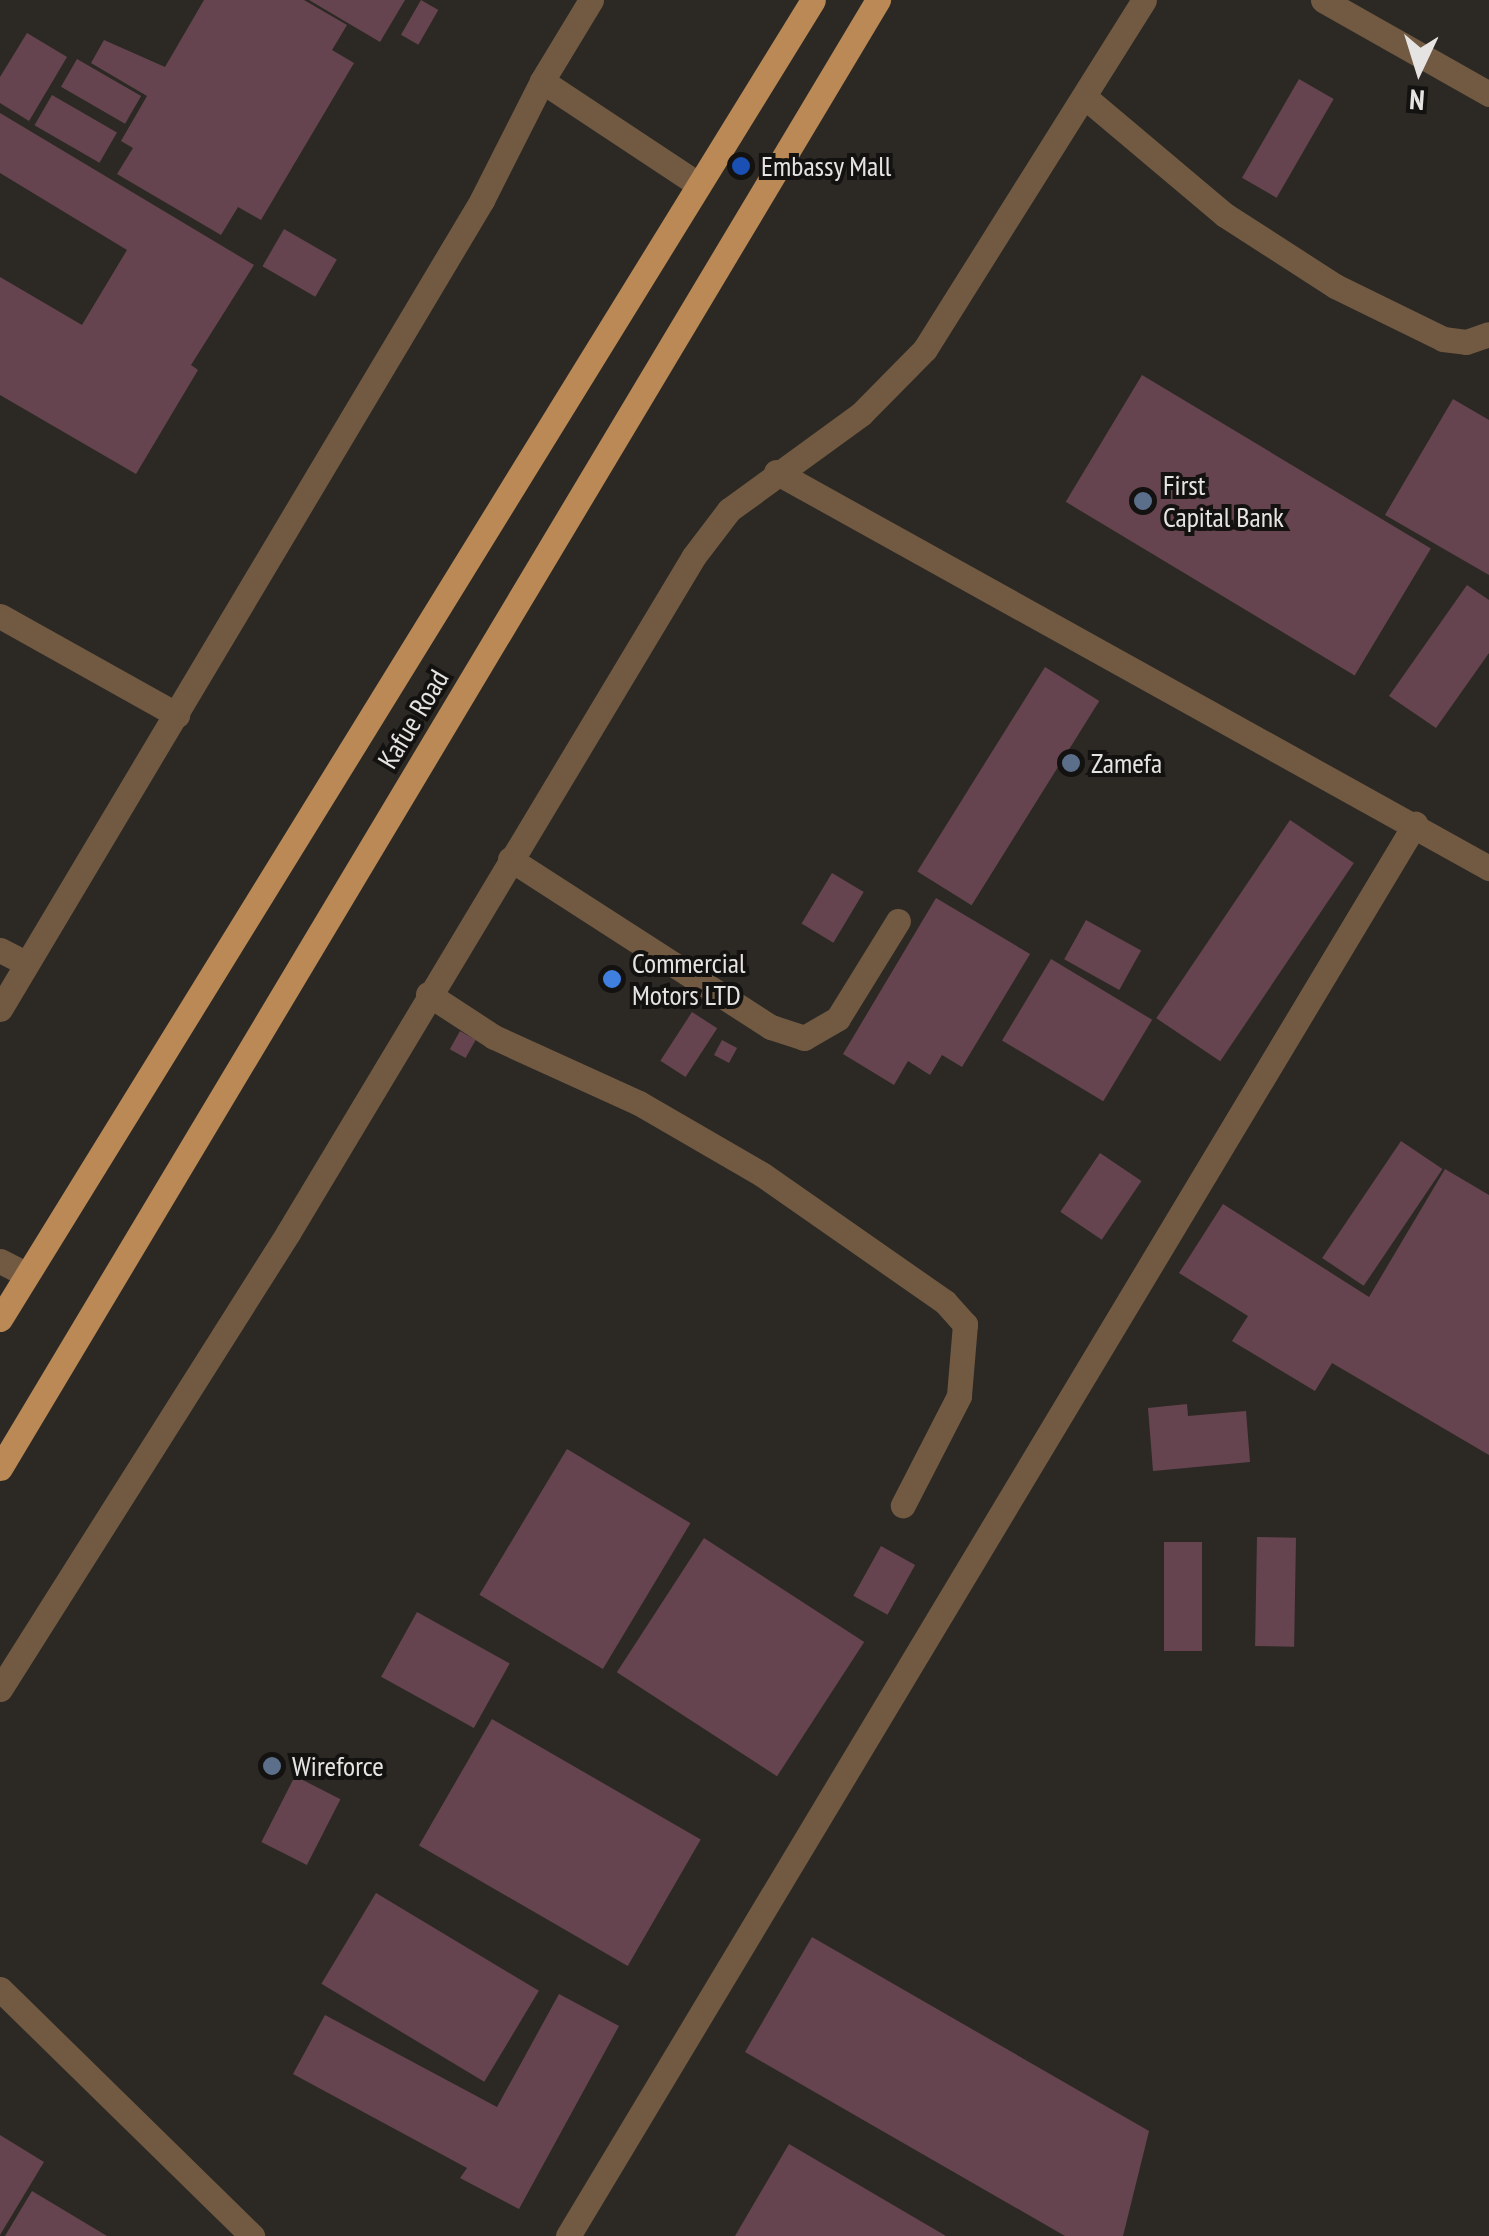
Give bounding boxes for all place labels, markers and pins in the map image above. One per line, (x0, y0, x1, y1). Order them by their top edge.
place label: Embassy Mall (761, 149, 892, 183)
marker: Embassy Mall (730, 155, 752, 177)
place label: First Capital Bank (1163, 468, 1284, 534)
marker: First Capital Bank (1132, 490, 1154, 512)
place label: Zamefa (1091, 746, 1162, 780)
marker: Zamefa (1060, 752, 1082, 774)
place label: Commercial Motors LTD (632, 946, 746, 1012)
marker: Commercial Motors LTD (601, 968, 623, 990)
place label: Wireforce (292, 1749, 384, 1783)
marker: Wireforce (261, 1755, 283, 1777)

